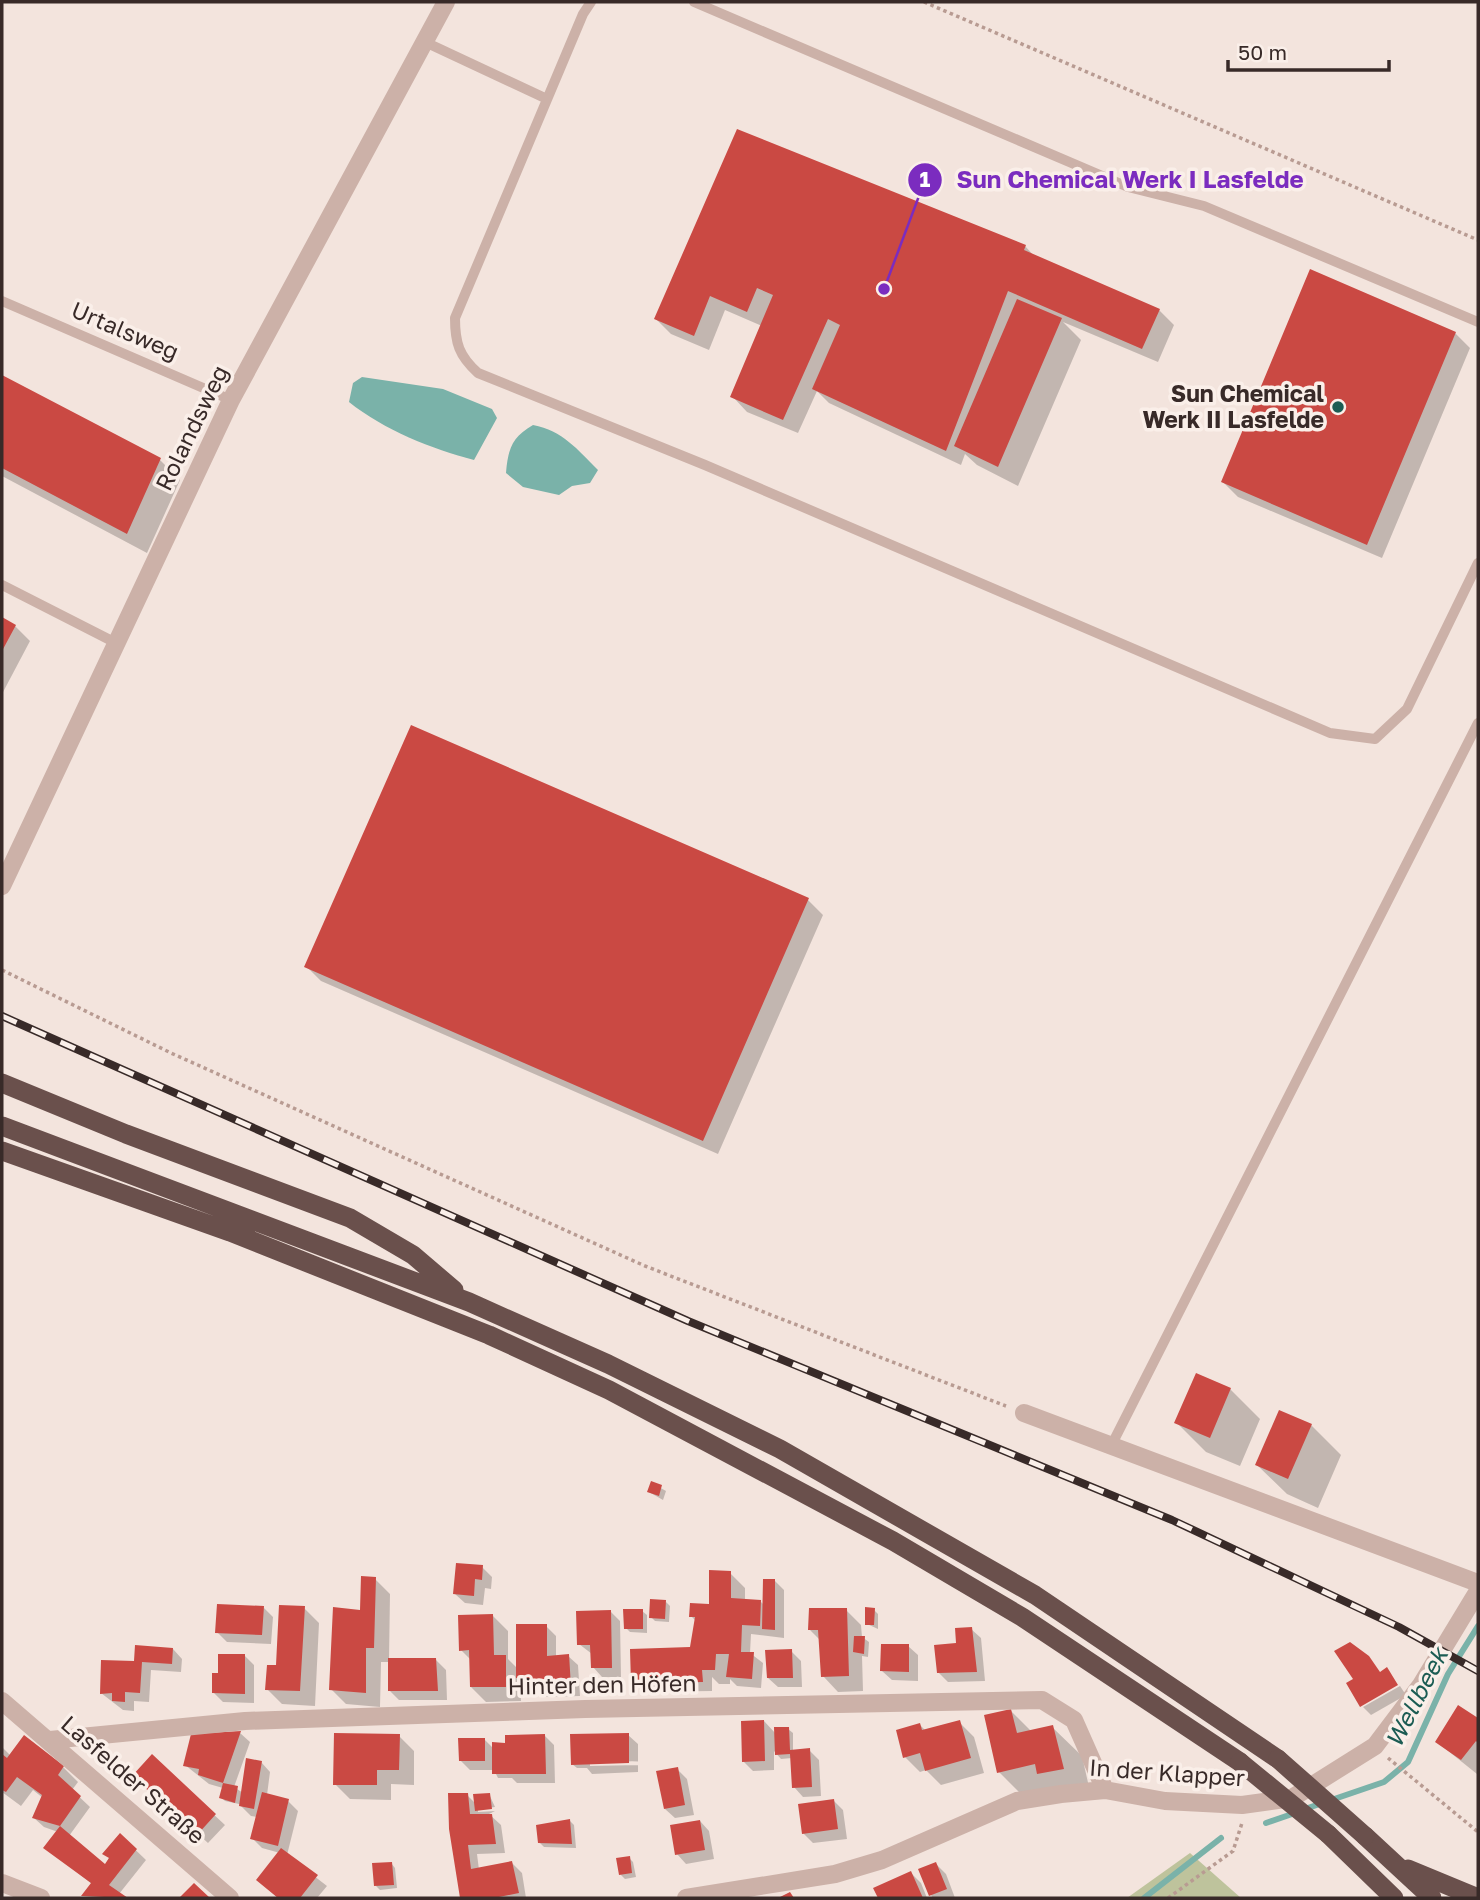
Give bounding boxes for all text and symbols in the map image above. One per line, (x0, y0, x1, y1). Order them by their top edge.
scale bar (1228, 28, 1389, 72)
text: 50 m (1238, 39, 1287, 65)
callout: Sun Chemical Werk I Lasfelde (908, 157, 1318, 202)
text: Sun Chemical Werk I Lasfelde (956, 164, 1304, 193)
text: 1 (920, 166, 931, 192)
street label: Urtalsweg (68, 295, 183, 365)
street label: Rolandsweg (149, 360, 233, 495)
place label: Sun Chemical Werk II Lasfelde (1142, 379, 1324, 433)
marker: Sun Chemical Werk II Lasfelde (1330, 399, 1346, 415)
water label: Wellbeek (1378, 1641, 1454, 1752)
street label: Hinter den Höfen (507, 1668, 697, 1700)
street label: Lasfelder Straße (56, 1709, 211, 1849)
street label: In der Klapper (1088, 1753, 1246, 1791)

